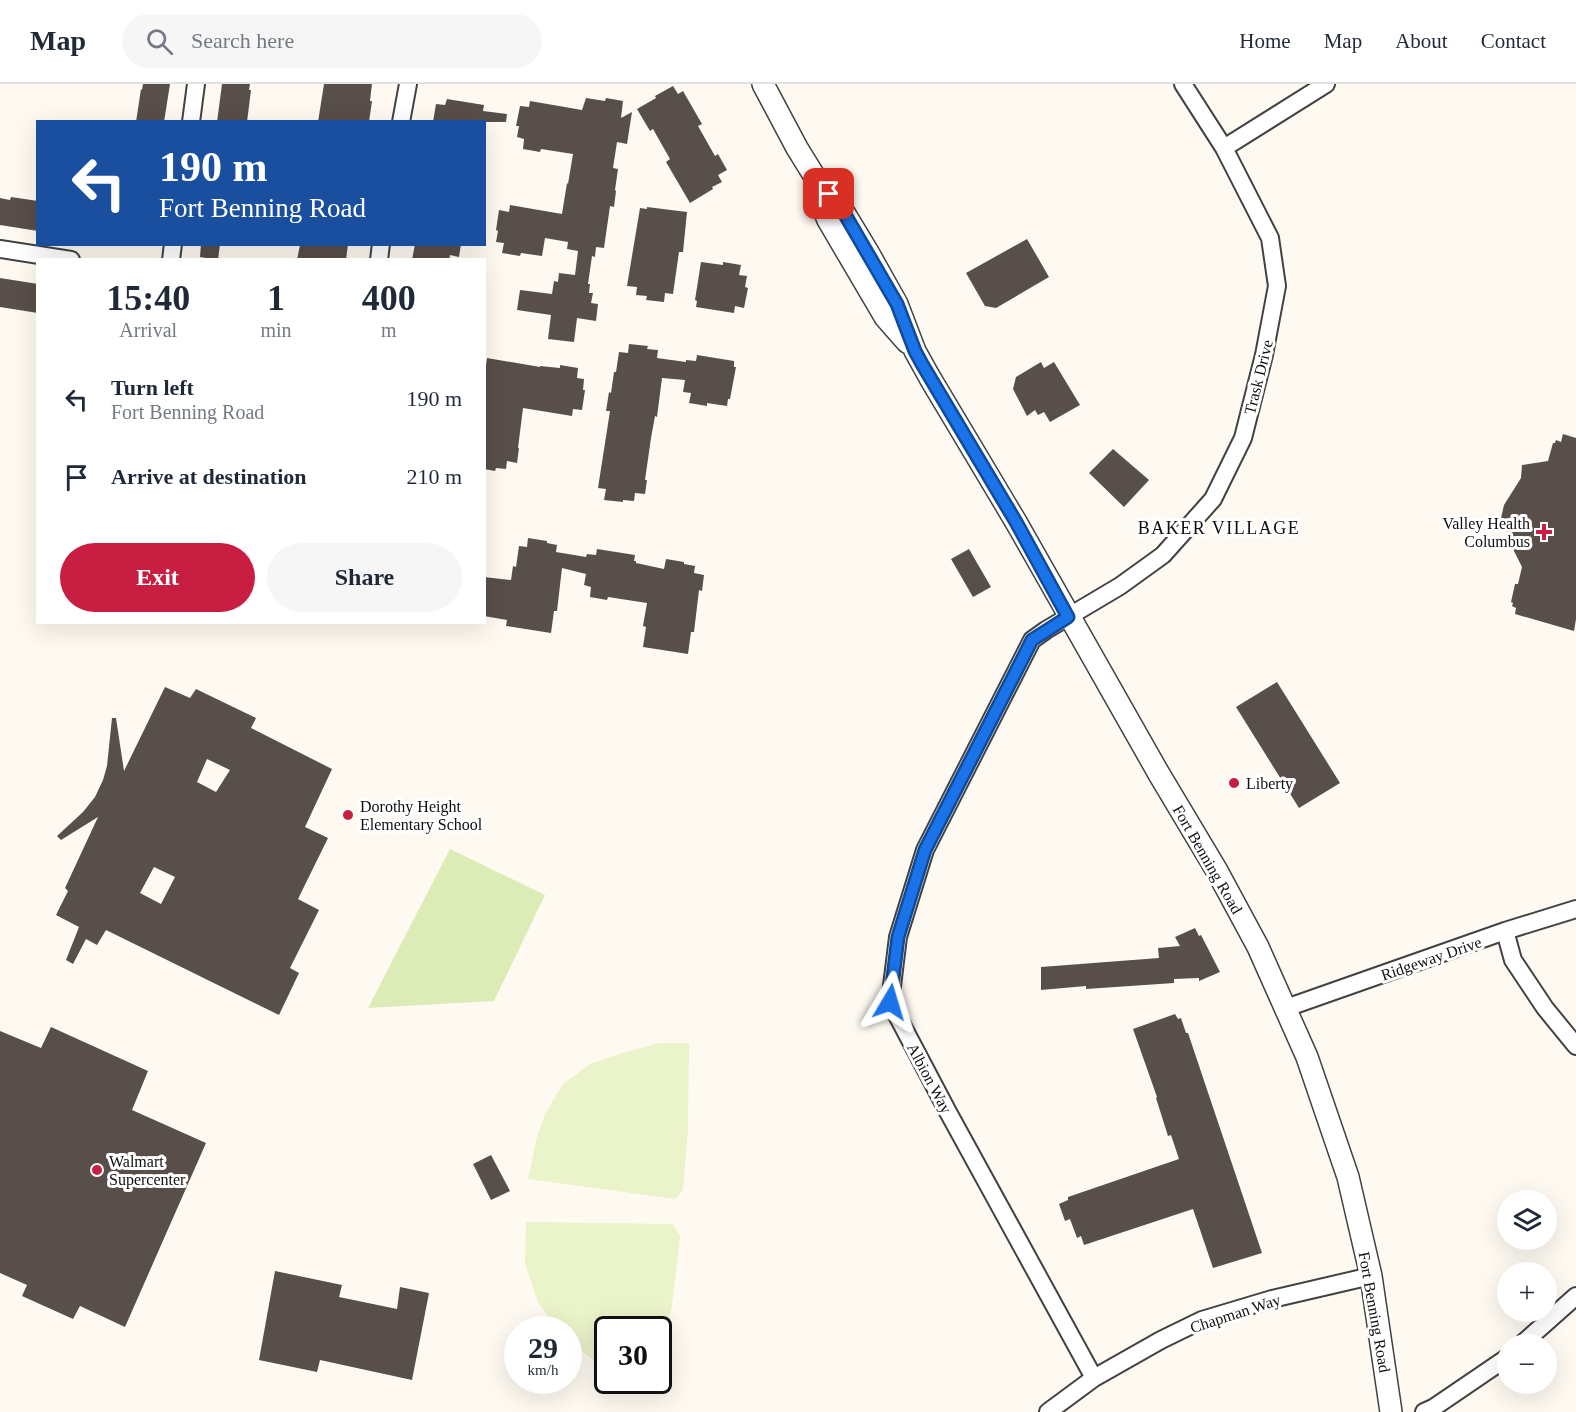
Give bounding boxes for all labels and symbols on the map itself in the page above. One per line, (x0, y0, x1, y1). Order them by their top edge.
pin (803, 168, 854, 219)
street label: Trask Drive (1241, 338, 1276, 416)
place label: Valley Health Columbus (1442, 515, 1530, 550)
district label: BAKER VILLAGE (1138, 518, 1300, 538)
marker: Valley Health Columbus (1535, 523, 1553, 541)
place label: Liberty (1246, 775, 1293, 793)
marker: Liberty (1227, 776, 1241, 790)
place label: Dorothy Height Elementary School (360, 798, 483, 834)
street label: Fort Benning Road (1169, 802, 1246, 917)
marker: Dorothy Height Elementary School (341, 808, 355, 822)
street label: Ridgeway Drive (1379, 933, 1484, 985)
position arrow (858, 970, 922, 1034)
street label: Albion Way (903, 1040, 955, 1117)
place label: Walmart Supercenter (109, 1153, 186, 1189)
marker: Walmart Supercenter (90, 1163, 104, 1177)
street label: Fort Benning Road (1355, 1250, 1394, 1374)
street label: Chapman Way (1188, 1291, 1283, 1337)
speed limit sign: 30 (594, 1316, 672, 1394)

